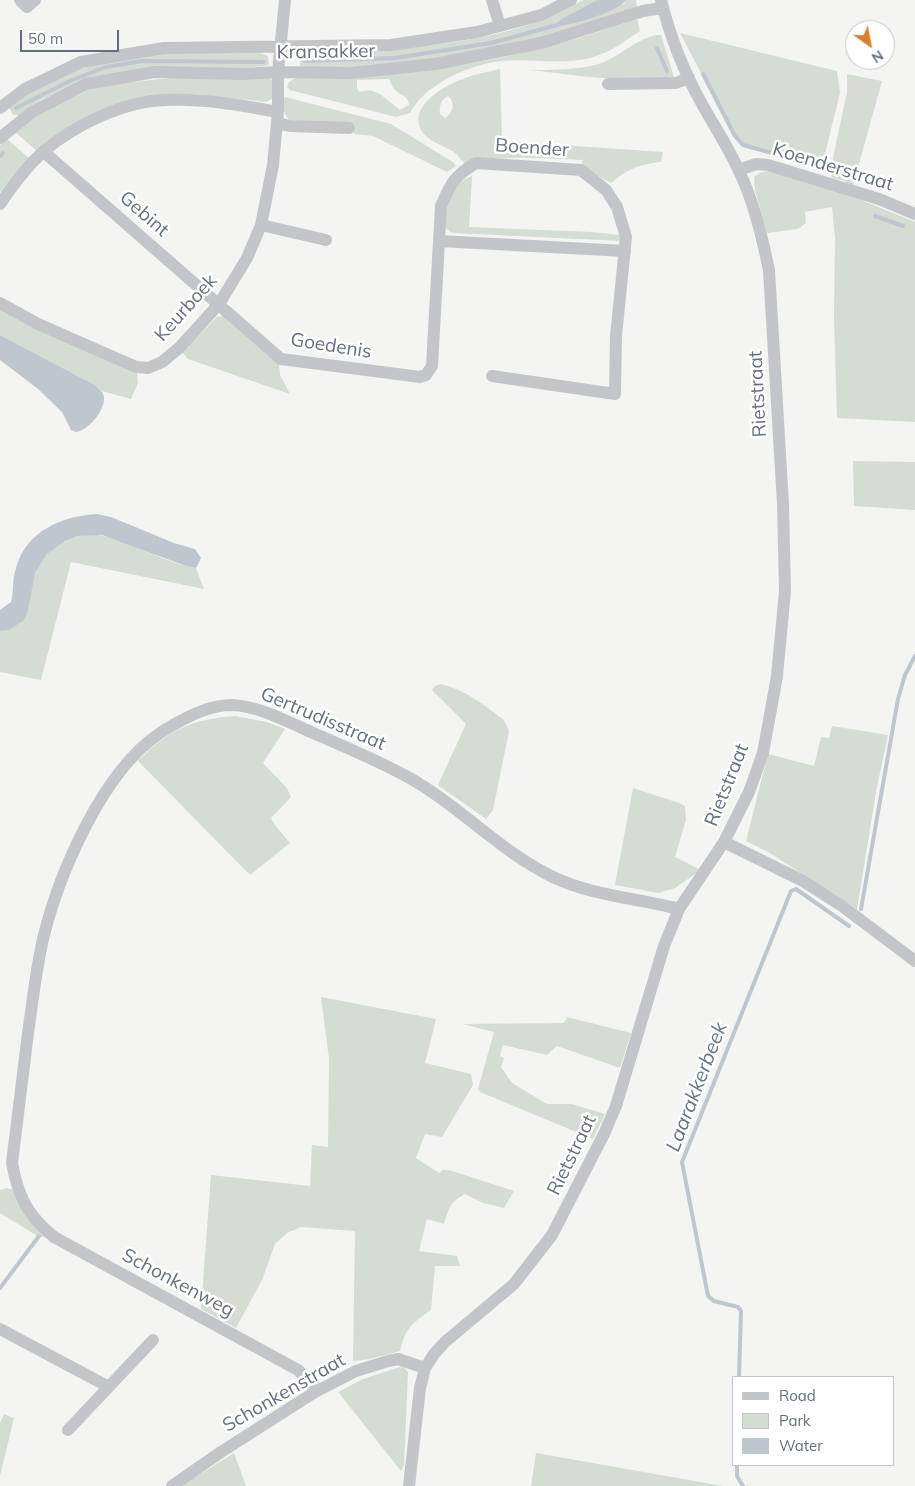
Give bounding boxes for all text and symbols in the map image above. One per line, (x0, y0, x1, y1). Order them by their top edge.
scale bar (22, 20, 121, 52)
north arrow (845, 20, 895, 70)
text: 50 m (28, 29, 63, 48)
street label: Kransakker (276, 40, 376, 64)
text: N (868, 46, 887, 67)
street label: Boender (494, 134, 570, 162)
street label: Koenderstraat (770, 138, 896, 196)
street label: Gebint (115, 186, 173, 242)
street label: Keurboek (150, 270, 222, 346)
street label: Goedenis (289, 328, 373, 364)
street label: Rietstraat (744, 350, 772, 438)
street label: Gertrudisstraat (257, 682, 389, 756)
street label: Rietstraat (700, 740, 754, 830)
water label: Laarakkerbeek (661, 1019, 733, 1155)
street label: Rietstraat (543, 1111, 601, 1199)
street label: Schonkenweg (118, 1244, 238, 1322)
street label: Schonkenstraat (219, 1349, 349, 1437)
legend (732, 1376, 895, 1466)
text: Road (779, 1386, 816, 1405)
text: Park (779, 1411, 811, 1430)
text: Water (779, 1436, 823, 1455)

